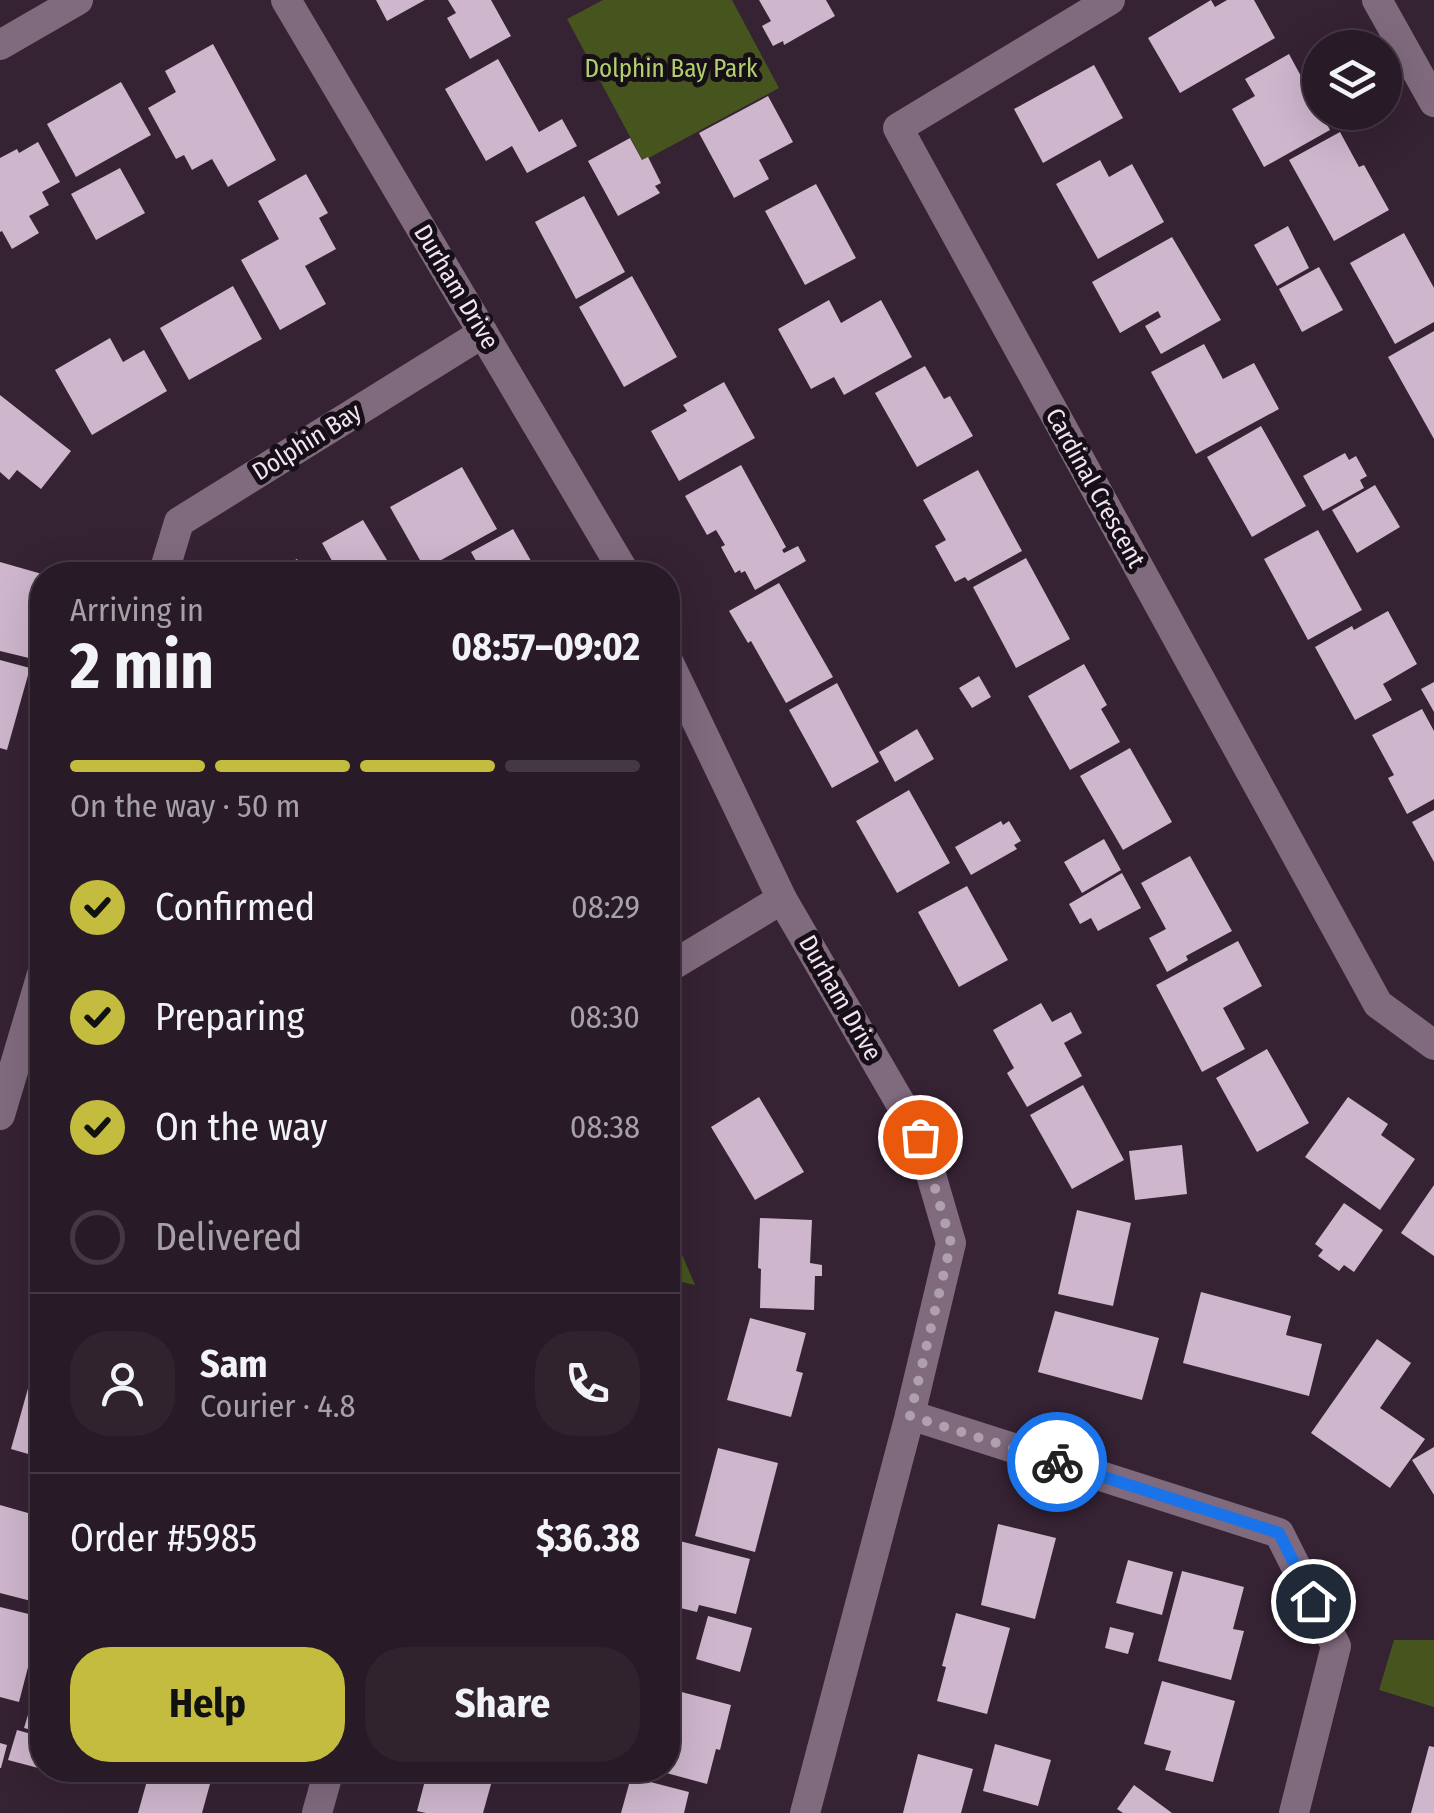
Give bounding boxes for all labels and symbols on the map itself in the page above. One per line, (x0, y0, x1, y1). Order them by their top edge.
park label: Dolphin Bay Park (584, 54, 758, 84)
street label: Durham Drive (407, 219, 505, 355)
street label: Dolphin Bay (247, 397, 367, 487)
street label: Cardinal Crescent (1039, 403, 1152, 574)
street label: Durham Drive (792, 930, 888, 1066)
pin (878, 1095, 963, 1180)
courier (1007, 1412, 1107, 1512)
pin (1271, 1559, 1356, 1644)

